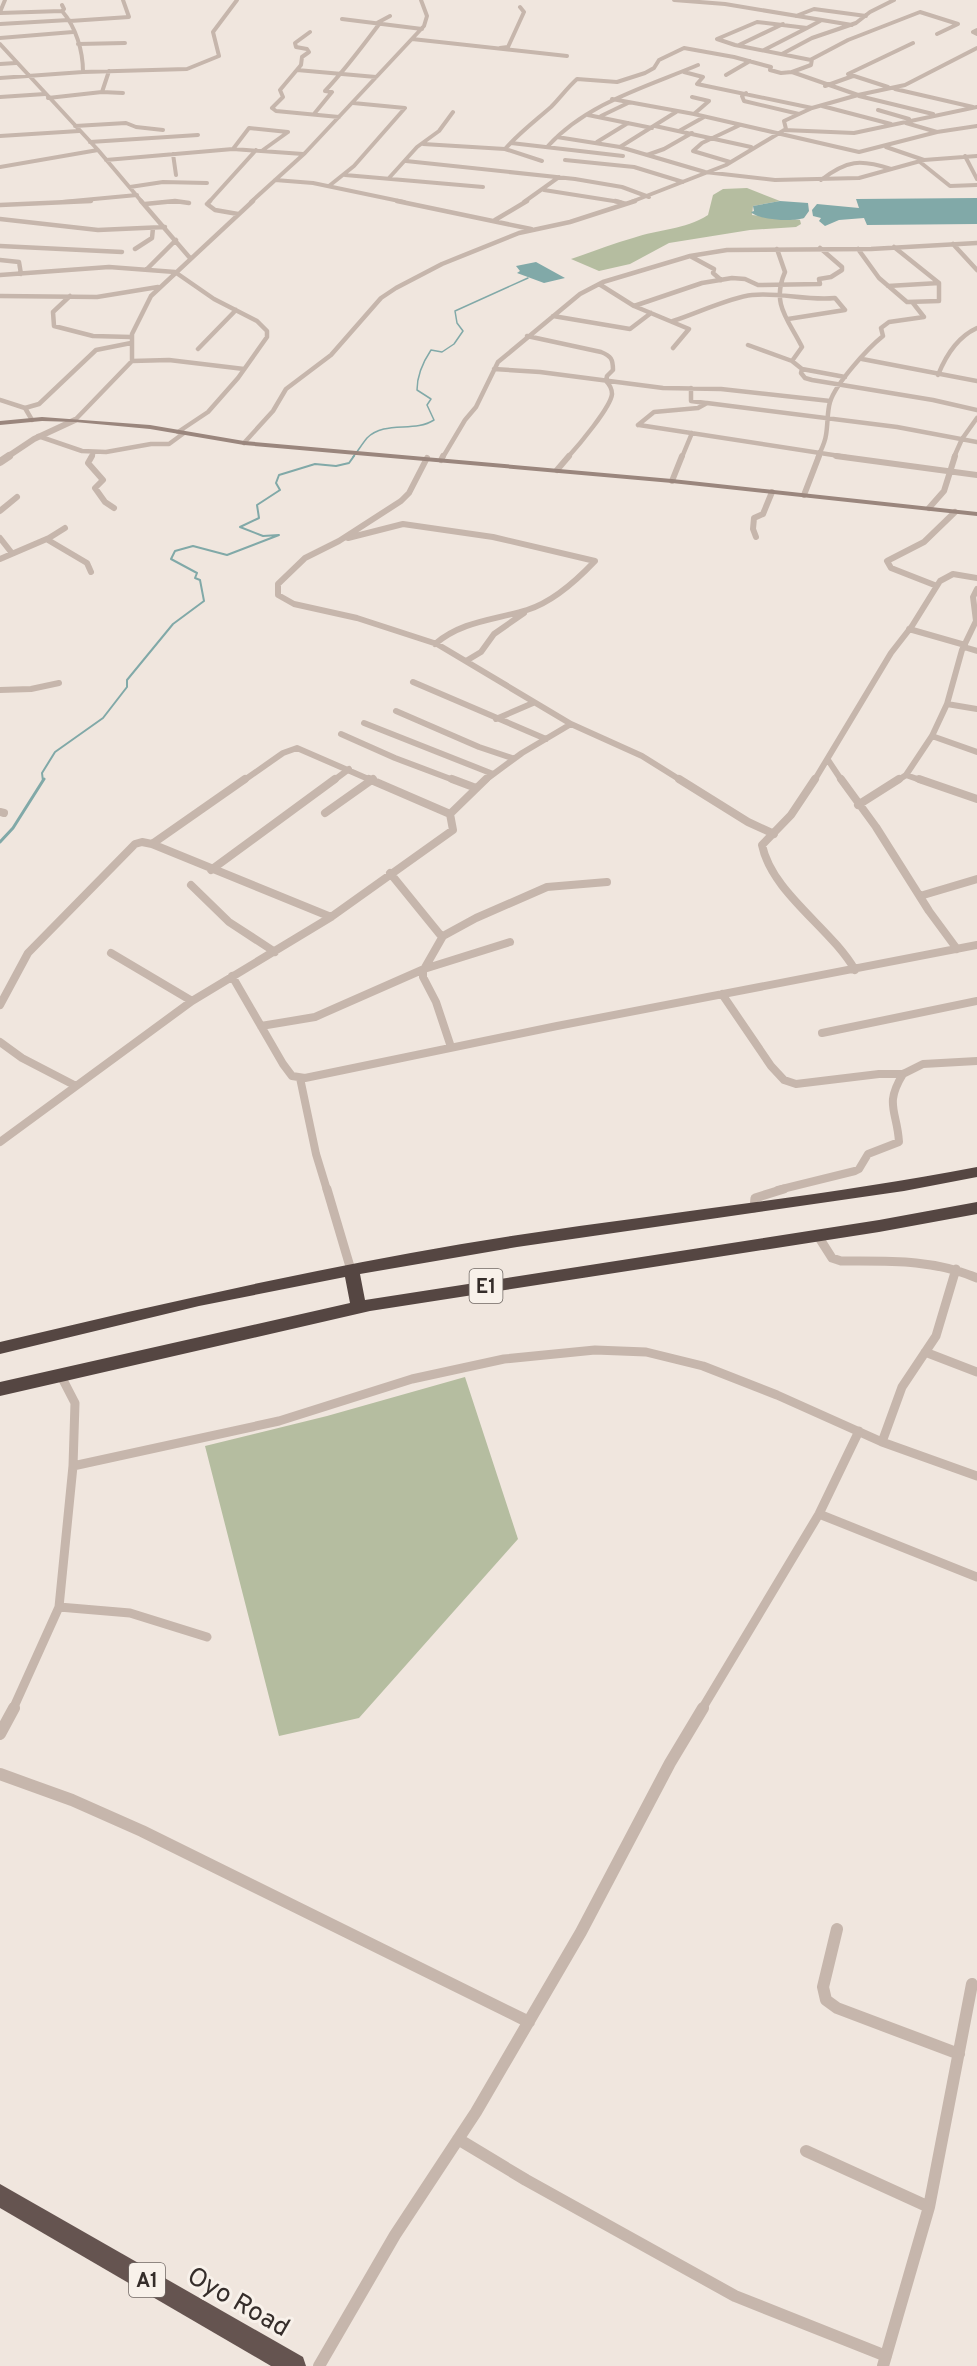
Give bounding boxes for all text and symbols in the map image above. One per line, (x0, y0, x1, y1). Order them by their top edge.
road number: E1 (470, 1269, 502, 1303)
street label: Oyo Road (181, 2261, 295, 2346)
road number: A1 (129, 2263, 165, 2297)

